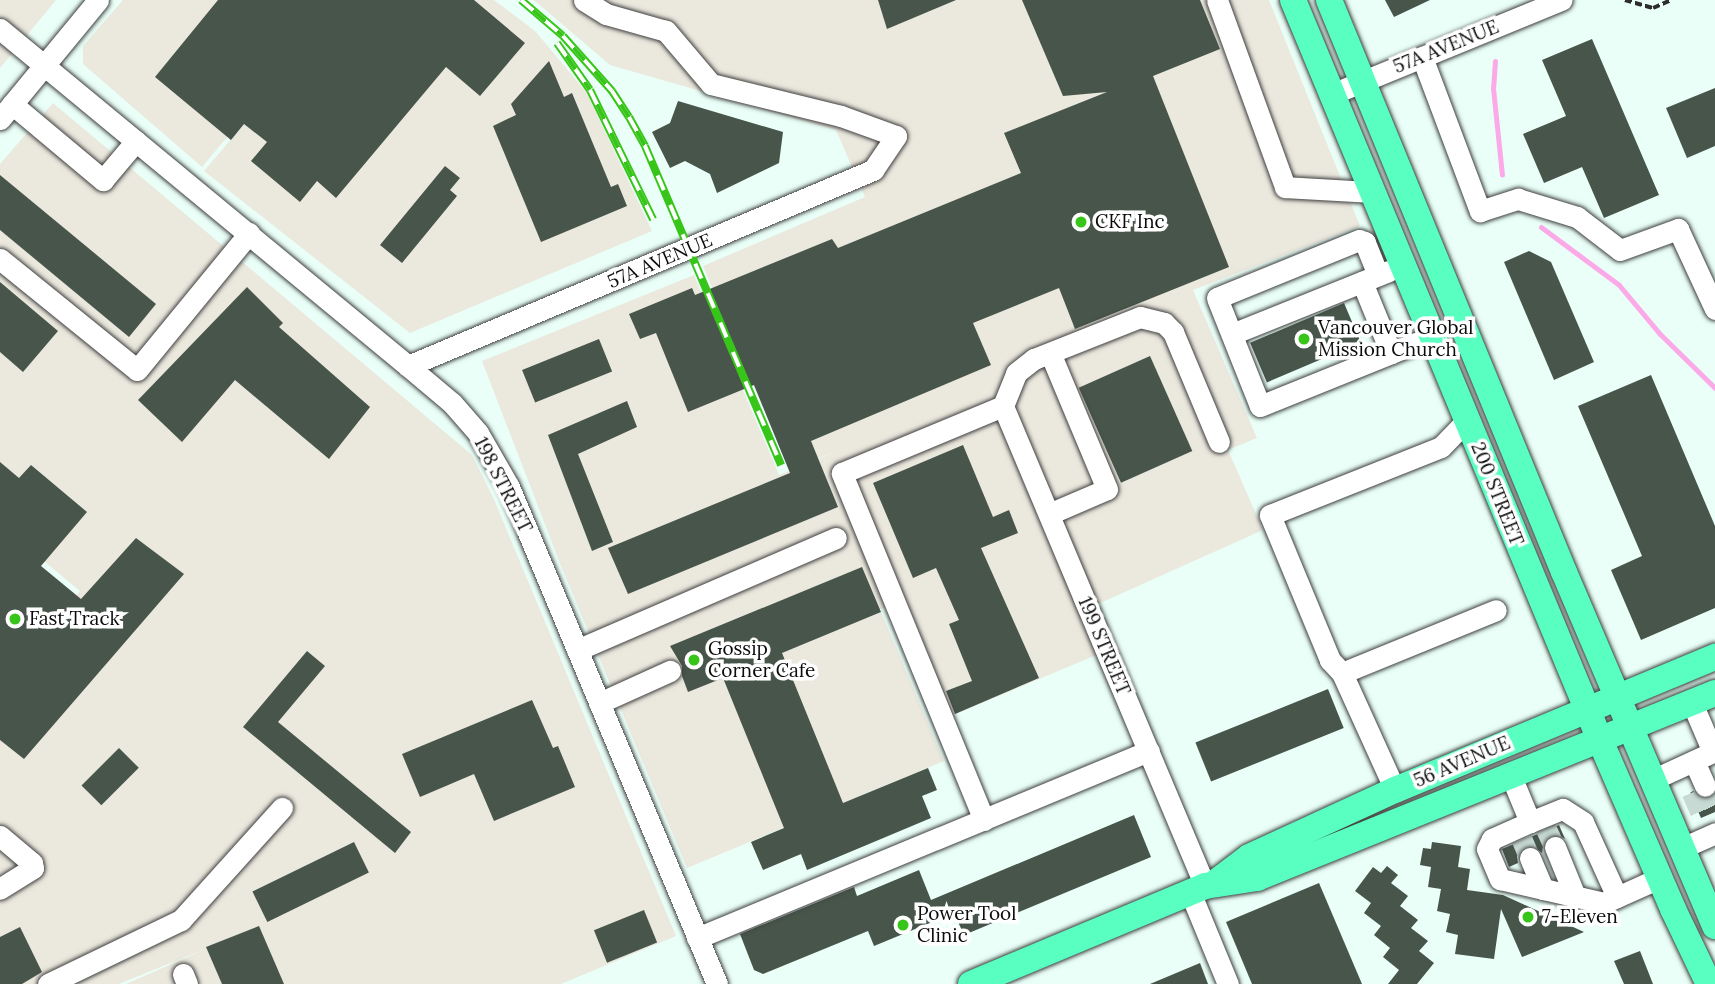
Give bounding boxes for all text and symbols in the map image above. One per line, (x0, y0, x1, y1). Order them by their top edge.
street label: 57A AVENUE (1390, 16, 1502, 78)
place label: CKF Inc (1095, 211, 1165, 233)
marker: CKF Inc (1073, 214, 1089, 230)
street label: 57A AVENUE (604, 229, 716, 293)
place label: Vancouver Global Mission Church (1318, 317, 1473, 361)
marker: Vancouver Global Mission Church (1296, 331, 1312, 347)
street label: 198 STREET (469, 433, 537, 537)
street label: 200 STREET (1466, 439, 1528, 549)
street label: 199 STREET (1073, 593, 1135, 699)
place label: Fast Track (29, 608, 120, 630)
marker: Fast Track (7, 611, 23, 627)
place label: Gossip Corner Cafe (708, 638, 815, 682)
marker: Gossip Corner Cafe (686, 652, 702, 668)
street label: 56 AVENUE (1410, 732, 1514, 792)
place label: Power Tool Clinic (917, 903, 1016, 947)
place label: 7-Eleven (1542, 906, 1618, 928)
marker: 7-Eleven (1520, 909, 1536, 925)
marker: Power Tool Clinic (895, 917, 911, 933)

